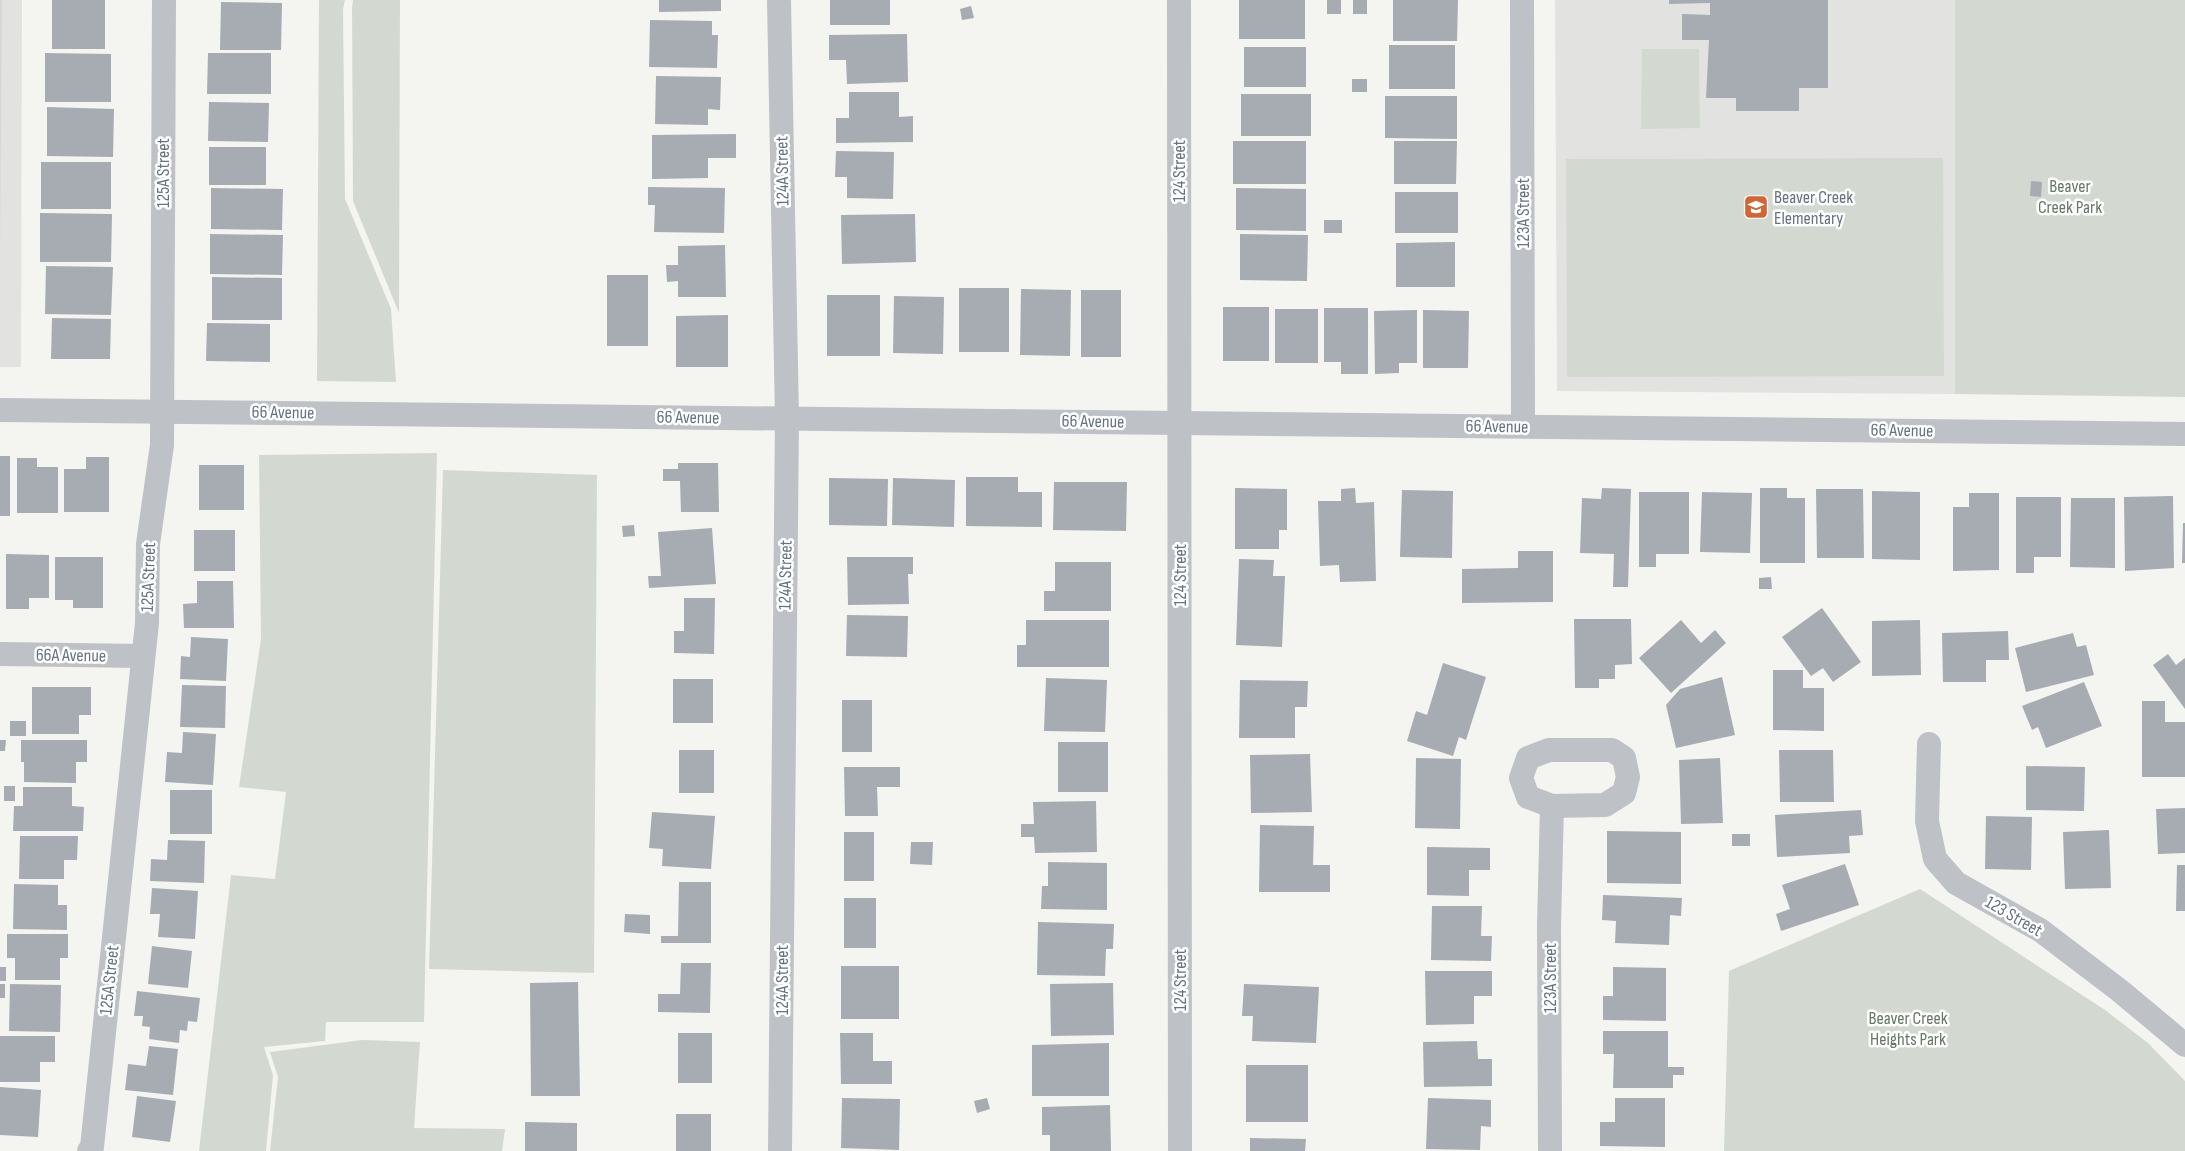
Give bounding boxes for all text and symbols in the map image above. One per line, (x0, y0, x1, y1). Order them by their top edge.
street label: 124A Street (771, 135, 794, 206)
street label: 125A Street (153, 138, 174, 208)
street label: 124 Street (1169, 139, 1190, 202)
park label: Beaver Creek Park (2038, 176, 2102, 218)
street label: 123A Street (1513, 177, 1534, 248)
place label: Beaver Creek Elementary (1774, 187, 1853, 229)
school or university icon: Beaver Creek Elementary (1743, 194, 1769, 220)
street label: 66 Avenue (251, 401, 314, 424)
street label: 66 Avenue (656, 406, 719, 429)
street label: 66 Avenue (1061, 410, 1124, 433)
street label: 66 Avenue (1465, 415, 1528, 438)
street label: 66 Avenue (1870, 419, 1933, 442)
street label: 124A Street (774, 539, 797, 610)
street label: 125A Street (137, 541, 160, 612)
street label: 124 Street (1170, 543, 1191, 606)
street label: 66A Avenue (36, 644, 106, 667)
street label: 123 Street (1982, 892, 2046, 941)
street label: 123A Street (1540, 942, 1561, 1013)
street label: 125A Street (95, 944, 124, 1016)
street label: 124A Street (772, 945, 793, 1015)
street label: 124 Street (1170, 948, 1191, 1011)
park label: Beaver Creek Heights Park (1868, 1008, 1948, 1050)

